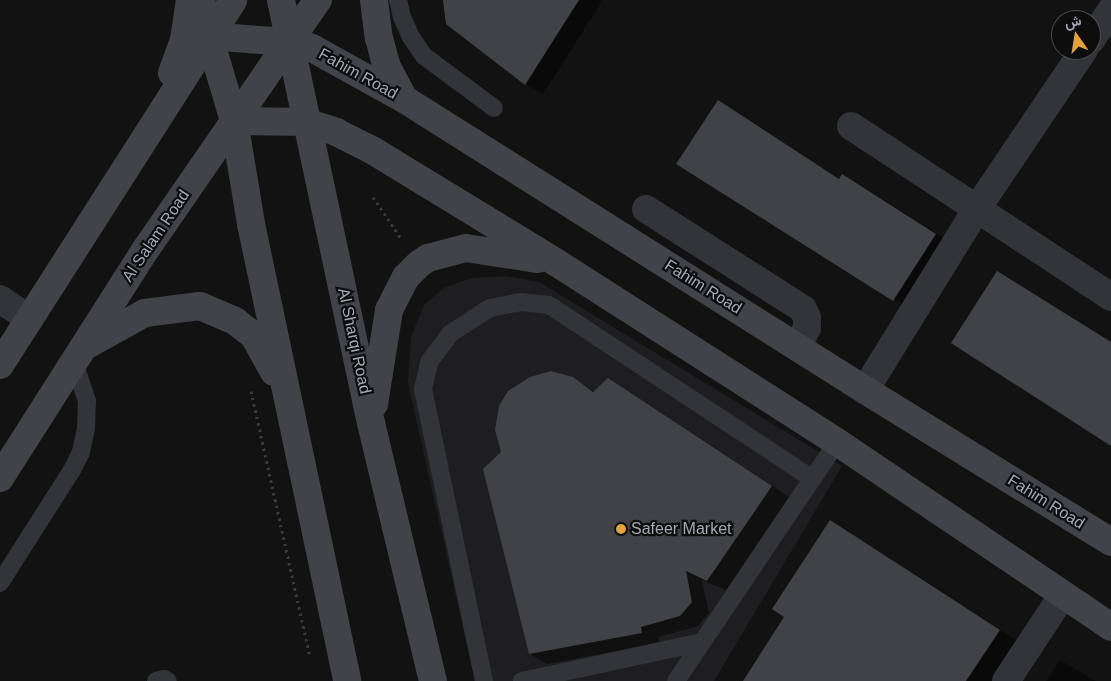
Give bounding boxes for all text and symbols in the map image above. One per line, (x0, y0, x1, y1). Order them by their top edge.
north arrow (1051, 10, 1101, 60)
text: ش (1063, 12, 1083, 31)
street label: Fahim Road (315, 44, 401, 104)
street label: Al Salam Road (118, 186, 194, 286)
street label: Fahim Road (661, 256, 745, 318)
street label: Al Sharqi Road (333, 286, 375, 396)
street label: Fahim Road (1004, 471, 1088, 533)
place label: Safeer Market (631, 519, 731, 539)
marker: Safeer Market (615, 523, 627, 535)

